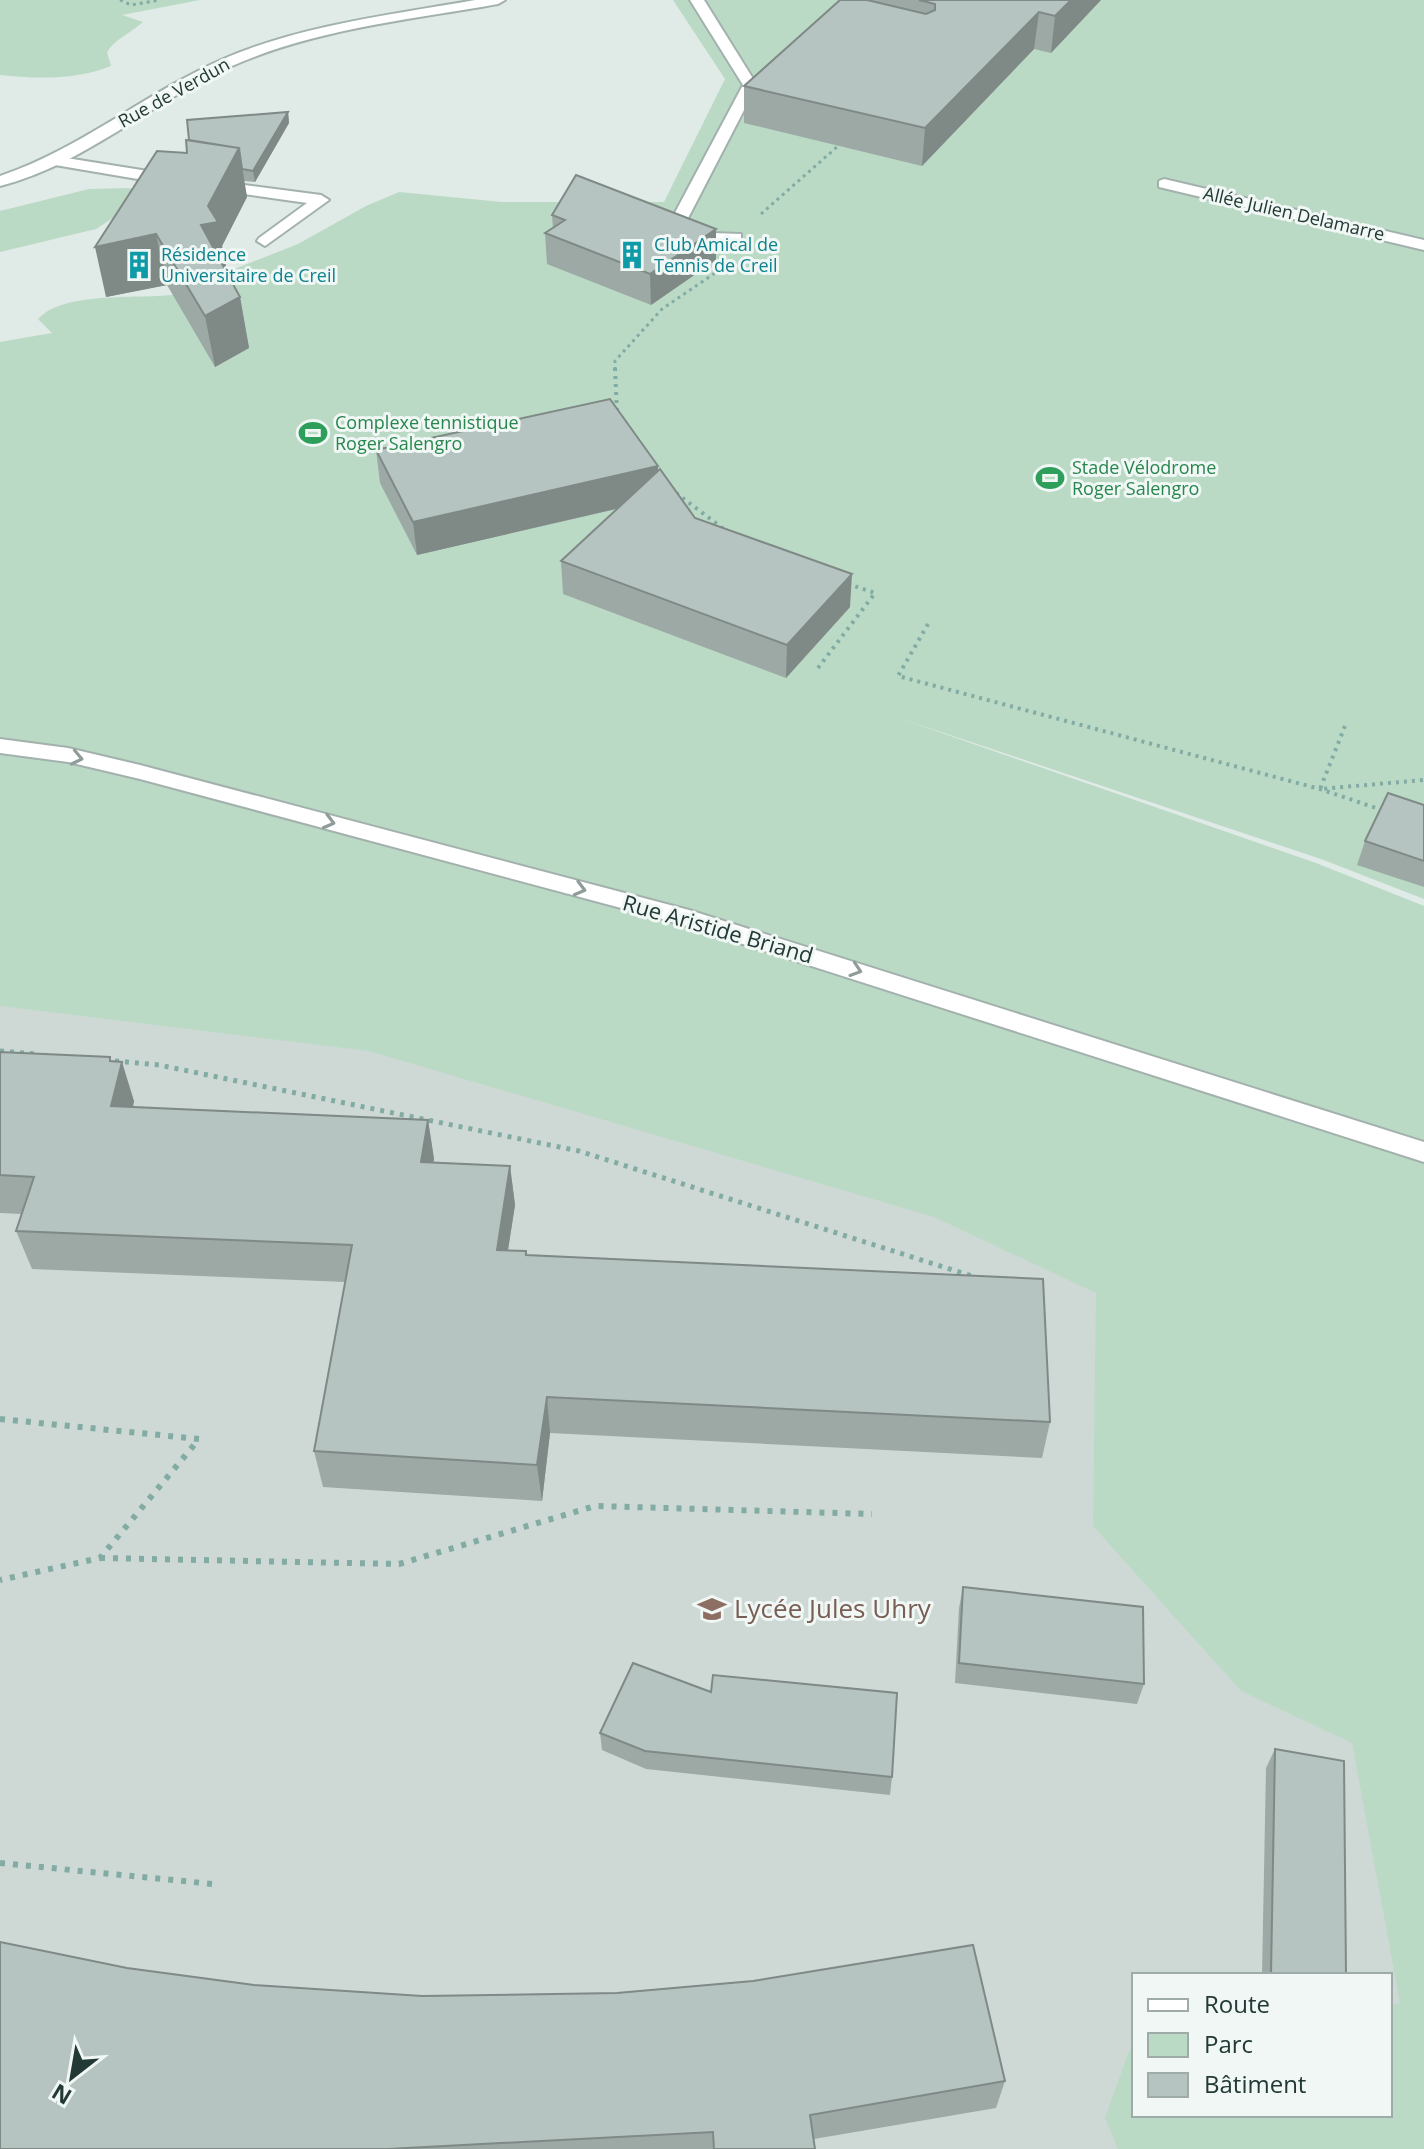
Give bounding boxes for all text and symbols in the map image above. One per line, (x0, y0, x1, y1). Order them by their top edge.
street label: Rue de Verdun (113, 52, 234, 133)
street label: Allée Julien Delamarre (1201, 180, 1387, 246)
place label: Club Amical de Tennis de Creil (654, 232, 778, 277)
building icon: Club Amical de Tennis de Creil (617, 240, 647, 270)
place label: Résidence Universitaire de Creil (161, 242, 336, 287)
building icon: Résidence Universitaire de Creil (124, 250, 154, 280)
place label: Complexe tennistique Roger Salengro (335, 410, 519, 455)
sports icon: Complexe tennistique Roger Salengro (298, 418, 328, 448)
place label: Stade Vélodrome Roger Salengro (1072, 455, 1216, 500)
sports icon: Stade Vélodrome Roger Salengro (1035, 463, 1065, 493)
one-way arrow (70, 748, 84, 765)
one-way arrow (322, 812, 335, 829)
one-way arrow (573, 880, 587, 896)
street label: Rue Aristide Briand (619, 886, 817, 970)
one-way arrow (849, 961, 863, 977)
place label: Lycée Jules Uhry (734, 1590, 932, 1626)
school or university icon: Lycée Jules Uhry (697, 1594, 727, 1624)
legend (1132, 1973, 1392, 2117)
text: Route (1204, 1987, 1270, 2020)
text: Parc (1204, 2027, 1253, 2060)
north arrow (32, 2037, 112, 2117)
text: Bâtiment (1204, 2067, 1306, 2100)
text: N (46, 2078, 77, 2112)

